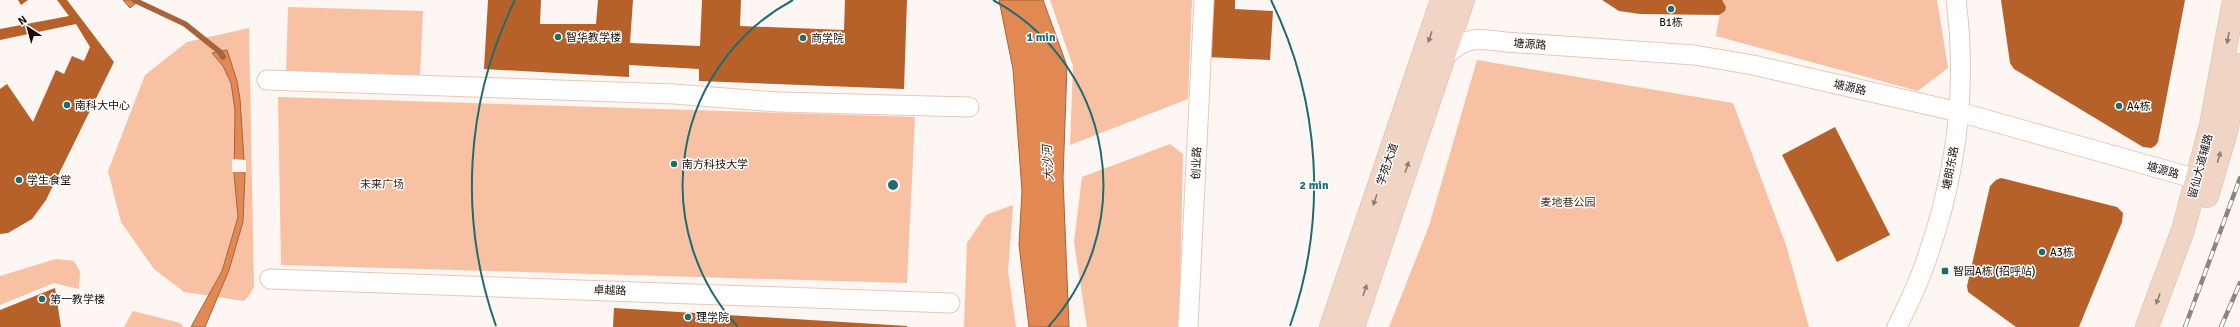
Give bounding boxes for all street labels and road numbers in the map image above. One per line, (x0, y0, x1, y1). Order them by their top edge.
street label: 塘源路 (1513, 37, 1547, 52)
street label: 塘源路 (1832, 77, 1867, 98)
street label: 留仙大道辅路 (2186, 133, 2215, 200)
street label: 学苑大道 (1374, 141, 1401, 187)
street label: 塘朗东路 (1940, 145, 1961, 191)
street label: 创业路 (1189, 146, 1204, 180)
street label: 塘源路 (2145, 160, 2181, 181)
street label: 卓越路 (593, 283, 627, 298)

